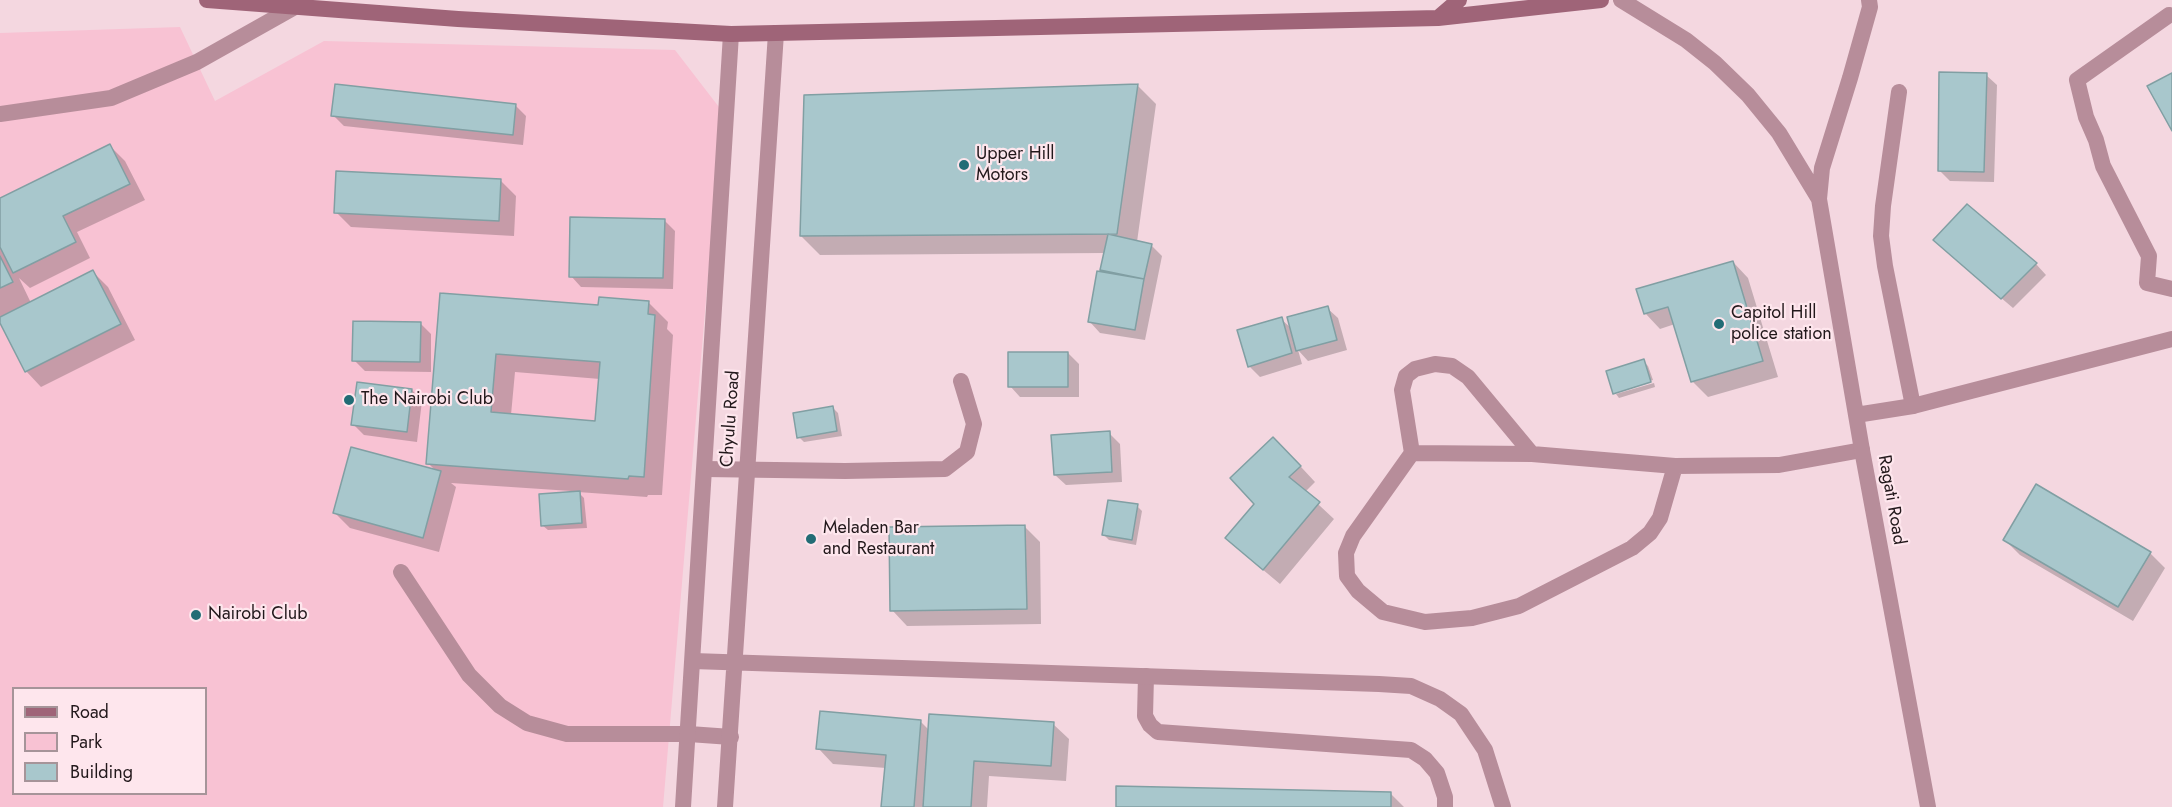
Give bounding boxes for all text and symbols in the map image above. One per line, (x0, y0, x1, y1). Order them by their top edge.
place label: Upper Hill Motors (976, 144, 1054, 186)
marker: Upper Hill Motors (957, 158, 971, 172)
place label: Capitol Hill police station (1731, 303, 1832, 346)
marker: Capitol Hill police station (1712, 317, 1726, 331)
street label: Chyulu Road (717, 370, 745, 468)
place label: The Nairobi Club (361, 389, 493, 411)
marker: The Nairobi Club (342, 393, 356, 407)
street label: Ragati Road (1872, 453, 1910, 547)
place label: Meladen Bar and Restaurant (823, 518, 934, 560)
marker: Meladen Bar and Restaurant (804, 532, 818, 546)
place label: Nairobi Club (208, 604, 308, 626)
marker: Nairobi Club (189, 608, 203, 622)
legend (12, 687, 207, 795)
text: Road (70, 699, 109, 725)
text: Park (70, 729, 102, 755)
text: Building (70, 759, 133, 785)

